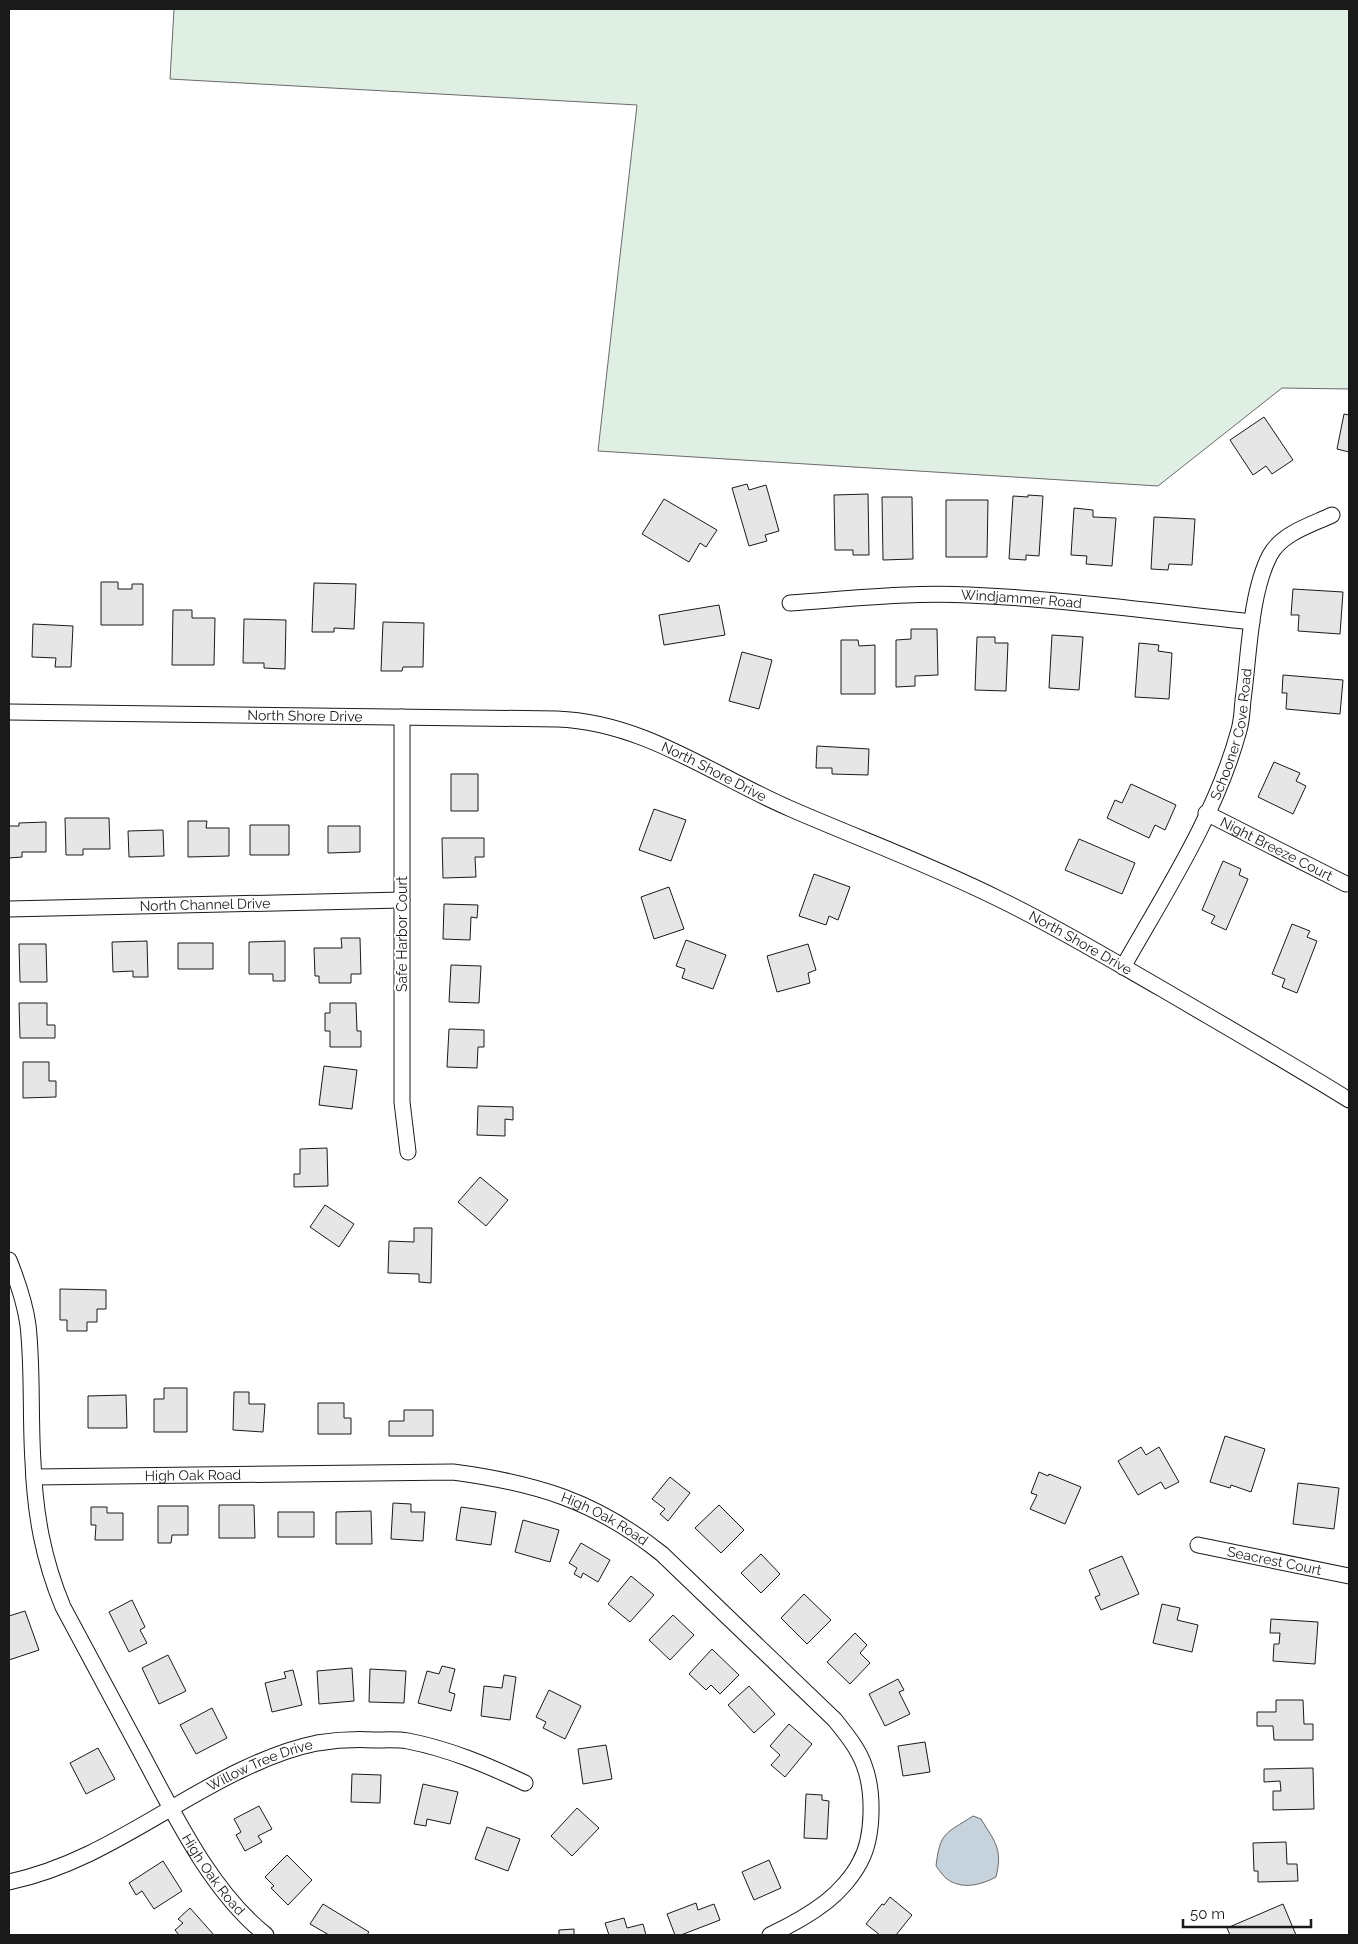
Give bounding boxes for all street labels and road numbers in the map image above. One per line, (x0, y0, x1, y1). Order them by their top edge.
street label: Windjammer Road (961, 587, 1083, 611)
street label: Schooner Cove Road (1207, 668, 1255, 802)
street label: North Shore Drive (247, 707, 363, 725)
street label: North Shore Drive (659, 738, 769, 804)
street label: Night Breeze Court (1218, 814, 1336, 884)
street label: Safe Harbor Court (394, 876, 410, 992)
street label: North Channel Drive (139, 895, 271, 914)
street label: North Shore Drive (1026, 908, 1135, 978)
street label: High Oak Road (145, 1467, 241, 1484)
street label: High Oak Road (559, 1489, 651, 1549)
street label: Seacrest Court (1226, 1543, 1323, 1578)
street label: Willow Tree Drive (204, 1736, 314, 1794)
street label: High Oak Road (179, 1831, 248, 1918)

